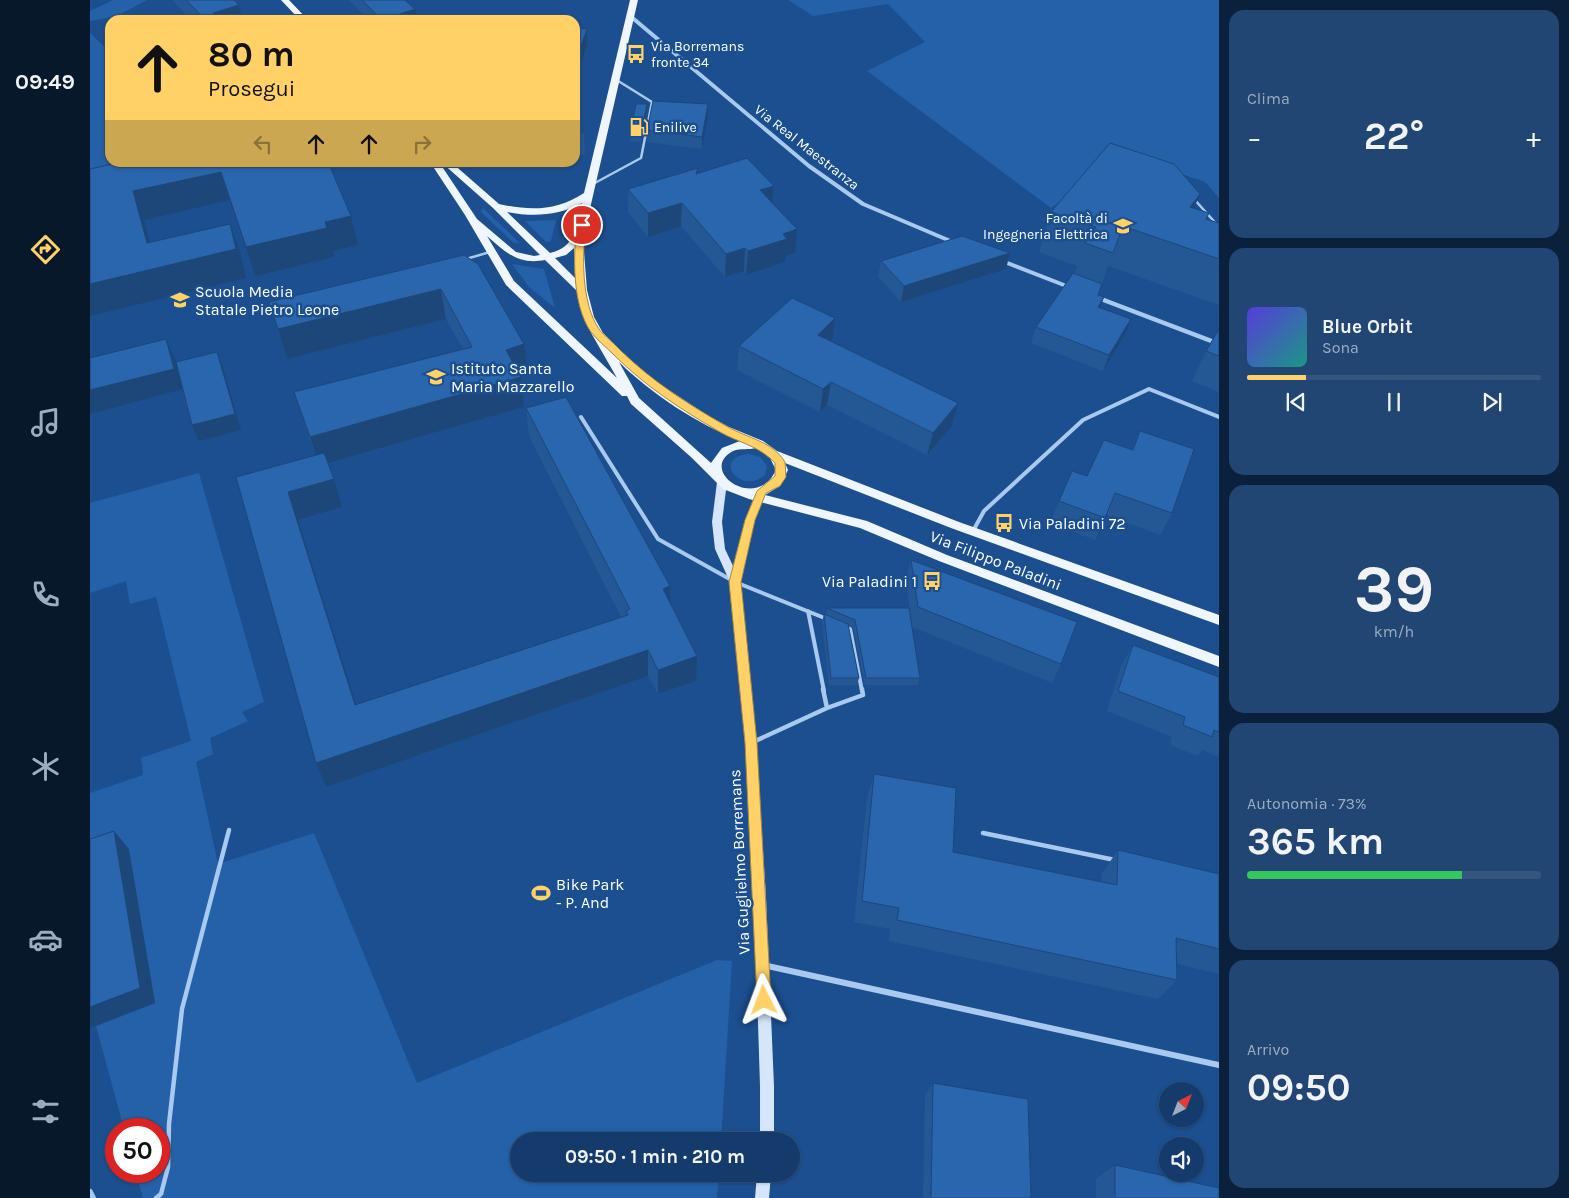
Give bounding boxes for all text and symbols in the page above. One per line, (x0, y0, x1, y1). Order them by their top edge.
text: 80 m (208, 34, 295, 75)
icon: ahead (125, 35, 190, 100)
place label: Via Borremans fronte 34 (651, 38, 744, 71)
bus stop icon: Via Borremans fronte 34 (625, 43, 647, 65)
text: 09:49 (15, 69, 75, 95)
text: Prosegui (208, 76, 295, 102)
text: Clima (1247, 89, 1290, 108)
street label: Via Real Maestranza (751, 101, 863, 194)
text: 22° (1364, 114, 1424, 159)
fuel station icon: Enilive (628, 116, 650, 138)
place label: Enilive (654, 119, 697, 136)
text: − (1247, 121, 1262, 154)
text: + (1526, 121, 1541, 154)
icon: left (249, 130, 277, 158)
icon: ahead (302, 130, 330, 158)
icon: ahead (355, 130, 383, 158)
icon: right (408, 130, 436, 158)
pin (561, 204, 603, 246)
place label: Facoltà di Ingegneria Elettrica (983, 210, 1108, 243)
icon: arrive (568, 211, 596, 239)
school or university icon: Facoltà di Ingegneria Elettrica (1112, 215, 1134, 237)
icon: directions (28, 232, 63, 267)
place label: Scuola Media Statale Pietro Leone (195, 282, 339, 319)
school or university icon: Scuola Media Statale Pietro Leone (169, 289, 191, 311)
text: Blue Orbit (1322, 316, 1413, 338)
text: Sona (1322, 338, 1359, 357)
place label: Istituto Santa Maria Mazzarello (451, 359, 575, 396)
school or university icon: Istituto Santa Maria Mazzarello (425, 366, 447, 388)
icon: previous (1282, 388, 1310, 416)
icon: pause (1380, 388, 1408, 416)
icon: next (1478, 388, 1506, 416)
icon: music (28, 405, 63, 440)
bus stop icon: Via Paladini 72 (993, 512, 1015, 534)
place label: Via Paladini 72 (1019, 514, 1126, 533)
street label: Via Filippo Paladini (927, 527, 1064, 594)
text: 39 (1354, 551, 1434, 627)
bus stop icon: Via Paladini 1 (921, 570, 943, 592)
place label: Via Paladini 1 (822, 572, 917, 591)
icon: phone (28, 577, 63, 612)
text: km/h (1374, 622, 1414, 641)
icon: climate (28, 749, 63, 784)
street label: Via Guglielmo Borremans (725, 769, 754, 955)
text: Autonomia · 73% (1247, 794, 1367, 813)
text: 365 km (1247, 819, 1384, 864)
place label: Bike Park - P. And (556, 875, 624, 912)
sports icon: Bike Park - P. And (530, 882, 552, 904)
icon: car (28, 922, 63, 957)
position arrow (737, 973, 789, 1025)
text: Arrivo (1247, 1040, 1289, 1059)
text: 09:50 (1247, 1065, 1351, 1110)
north arrow (1159, 1082, 1204, 1128)
map controls (1159, 1082, 1204, 1182)
icon: filters (28, 1094, 63, 1129)
speed limit sign: 50 (105, 1118, 170, 1183)
button: sound (1159, 1137, 1204, 1182)
text: 09:50 · 1 min · 210 m (565, 1146, 745, 1168)

